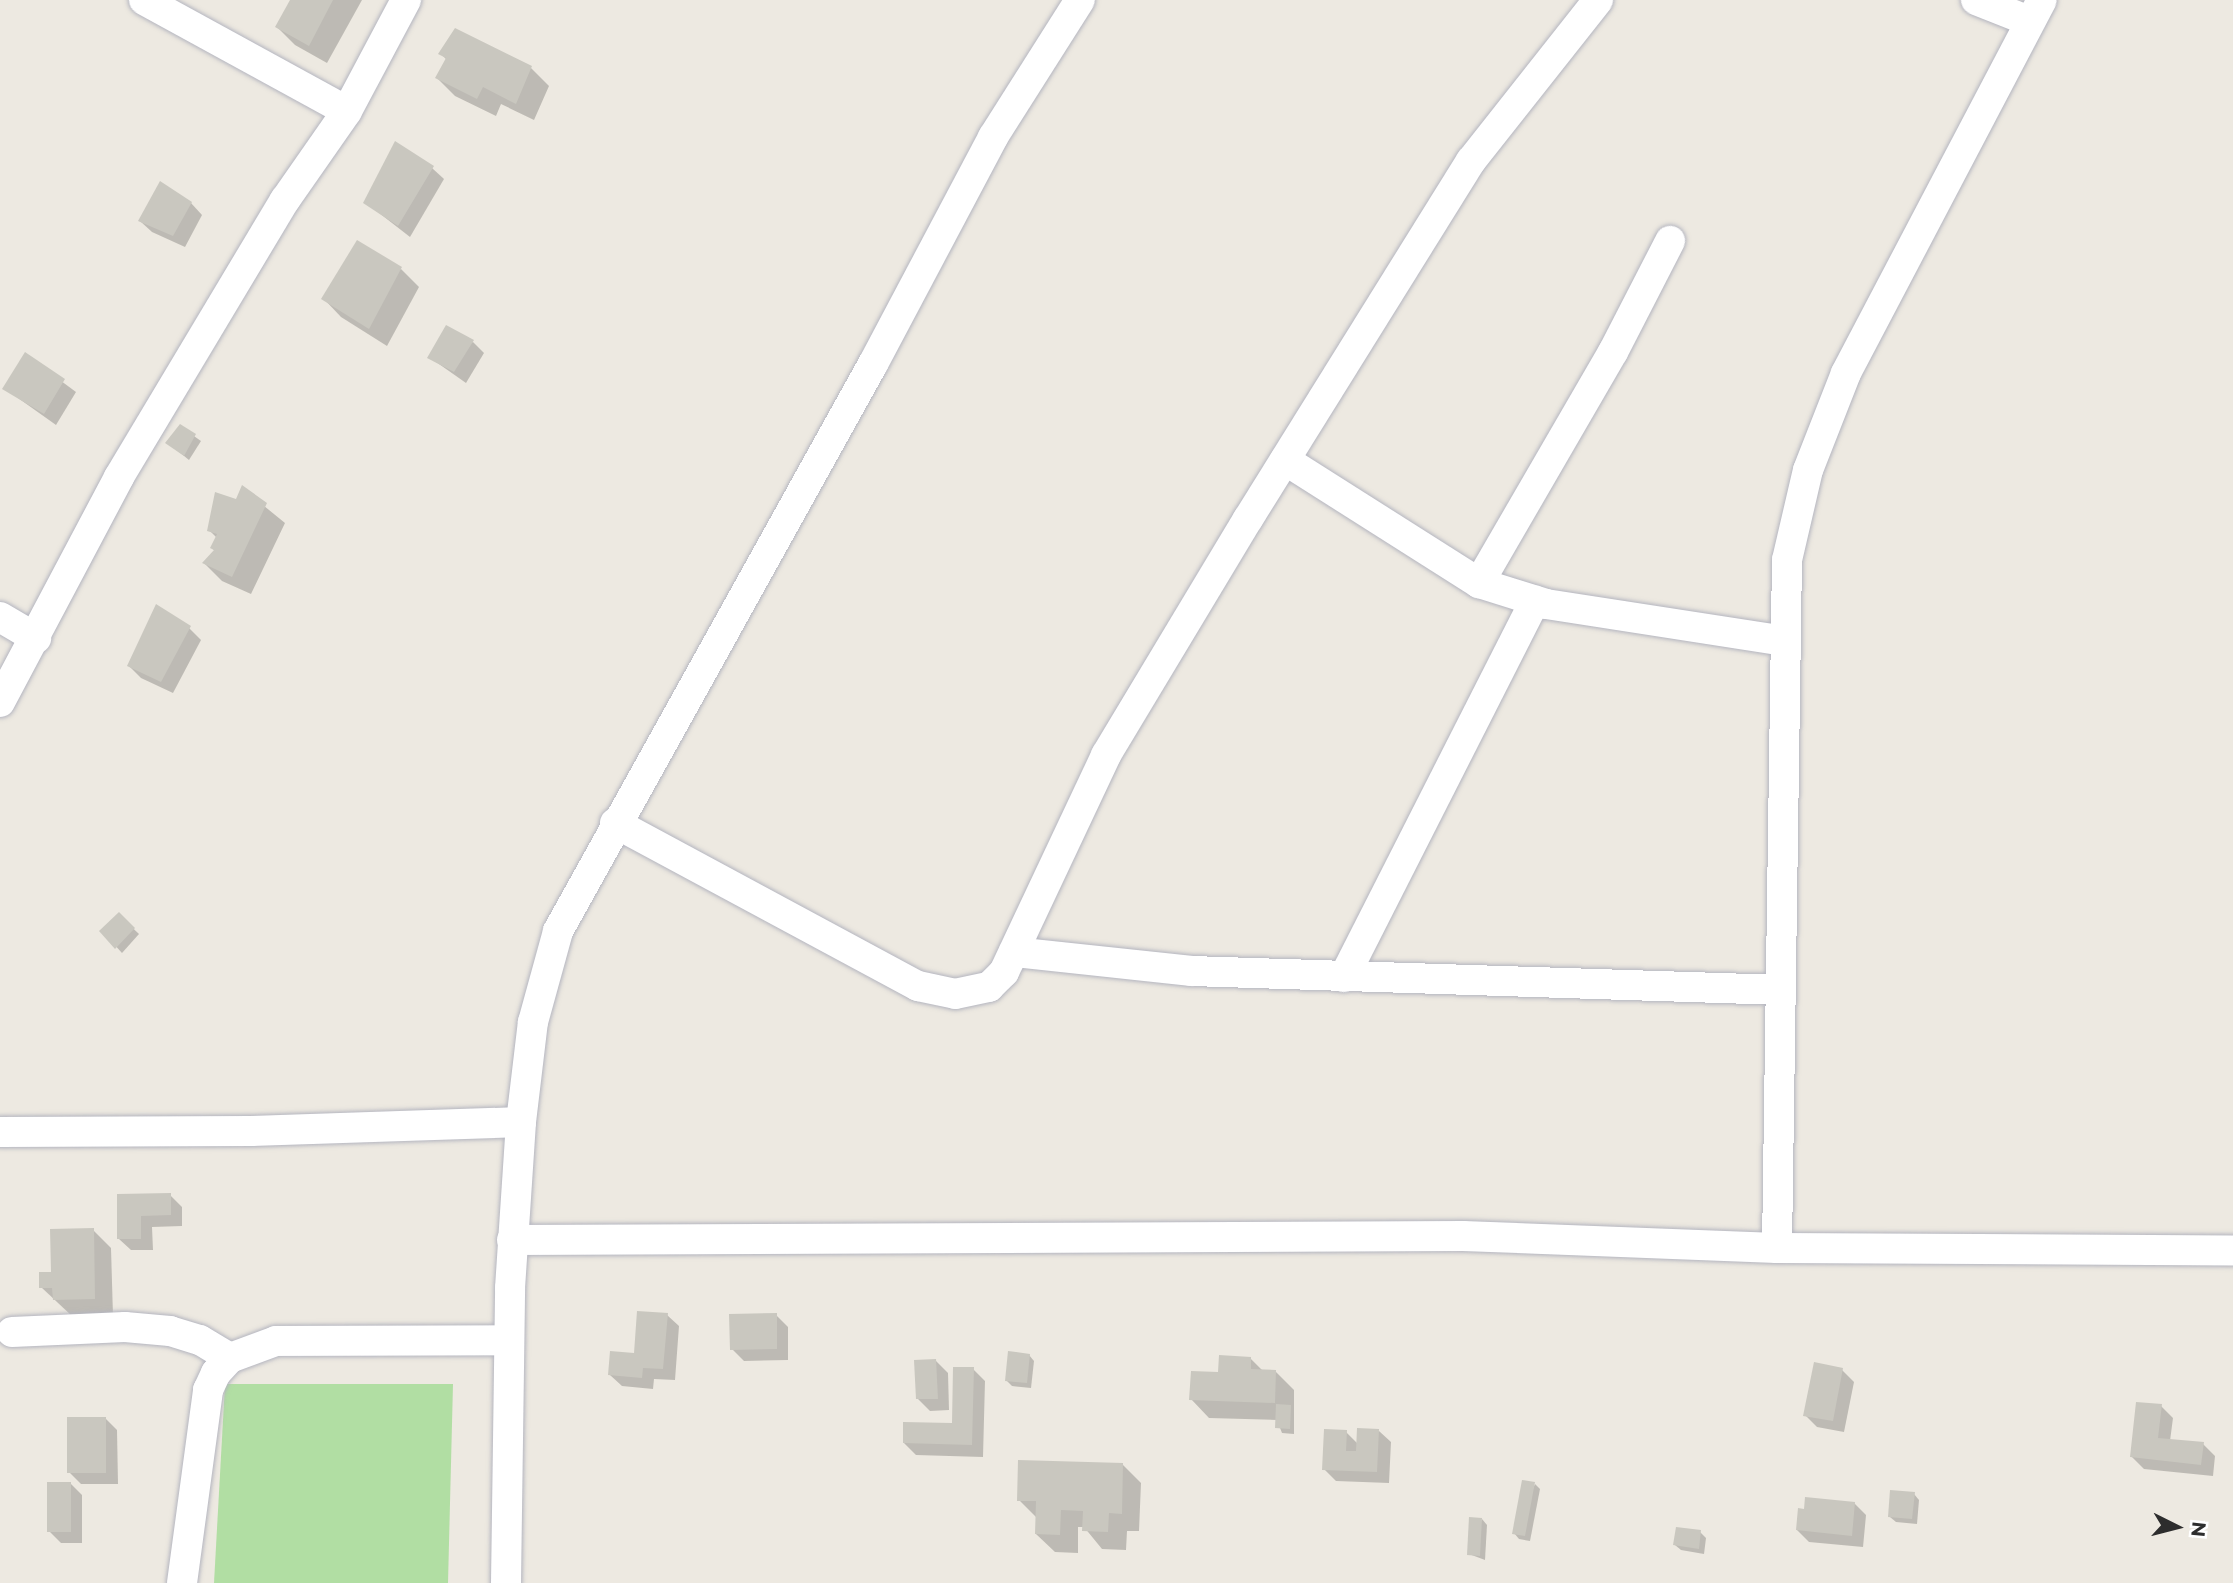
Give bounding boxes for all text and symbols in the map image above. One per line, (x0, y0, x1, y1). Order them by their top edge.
north arrow (2142, 1492, 2212, 1562)
text: N (2186, 1520, 2211, 1538)

